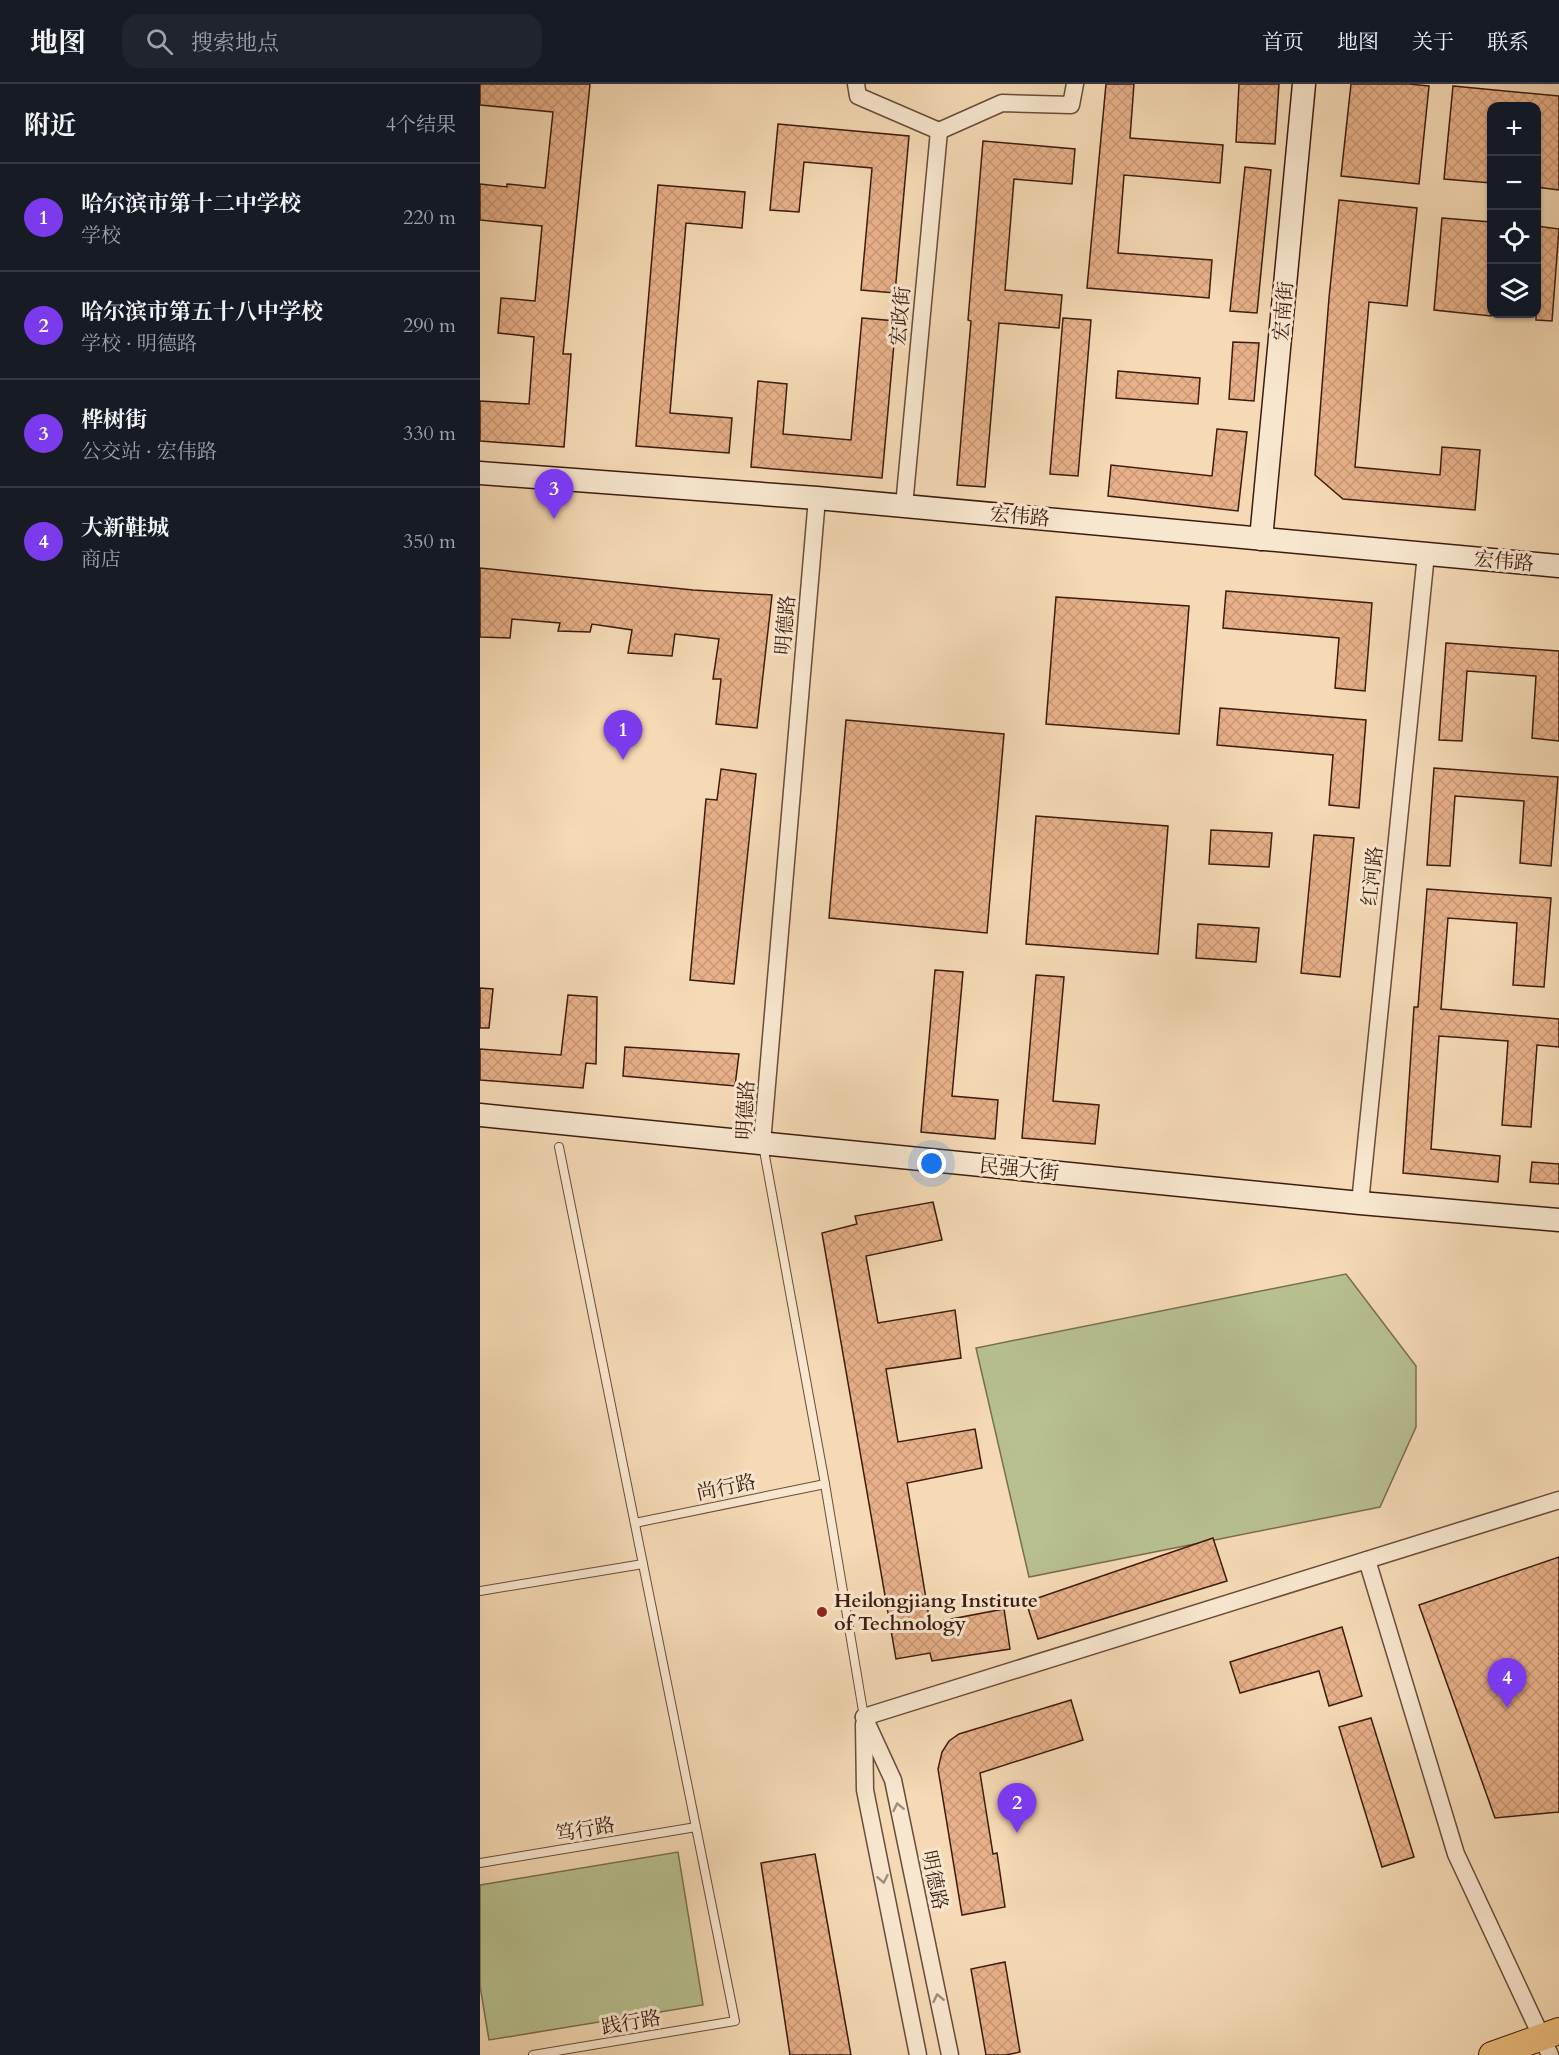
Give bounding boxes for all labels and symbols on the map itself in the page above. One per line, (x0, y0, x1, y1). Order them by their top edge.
street label: 宏南街 (1267, 280, 1300, 342)
street label: 宏政街 (884, 285, 917, 347)
pin: 3 (534, 470, 574, 519)
street label: 宏伟路 (989, 500, 1051, 533)
street label: 宏伟路 (1473, 545, 1535, 578)
street label: 明德路 (769, 594, 802, 656)
pin: 1 (604, 710, 642, 760)
street label: 红河路 (1356, 845, 1389, 907)
street label: 明德路 (730, 1079, 761, 1141)
your location (917, 1149, 946, 1178)
street label: 民强大街 (978, 1152, 1060, 1187)
street label: 尚行路 (694, 1468, 758, 1507)
place label: Heilongjiang Institute of Technology (834, 1587, 1038, 1637)
marker: Heilongjiang Institute of Technology (815, 1605, 829, 1619)
pin: 4 (1488, 1658, 1526, 1708)
pin: 2 (998, 1784, 1036, 1833)
one-way arrow (892, 1802, 905, 1812)
street label: 笃行路 (553, 1811, 617, 1848)
street label: 明德路 (915, 1848, 954, 1912)
one-way arrow (876, 1874, 889, 1884)
one-way arrow (932, 1993, 945, 2003)
street label: 践行路 (599, 2004, 663, 2041)

